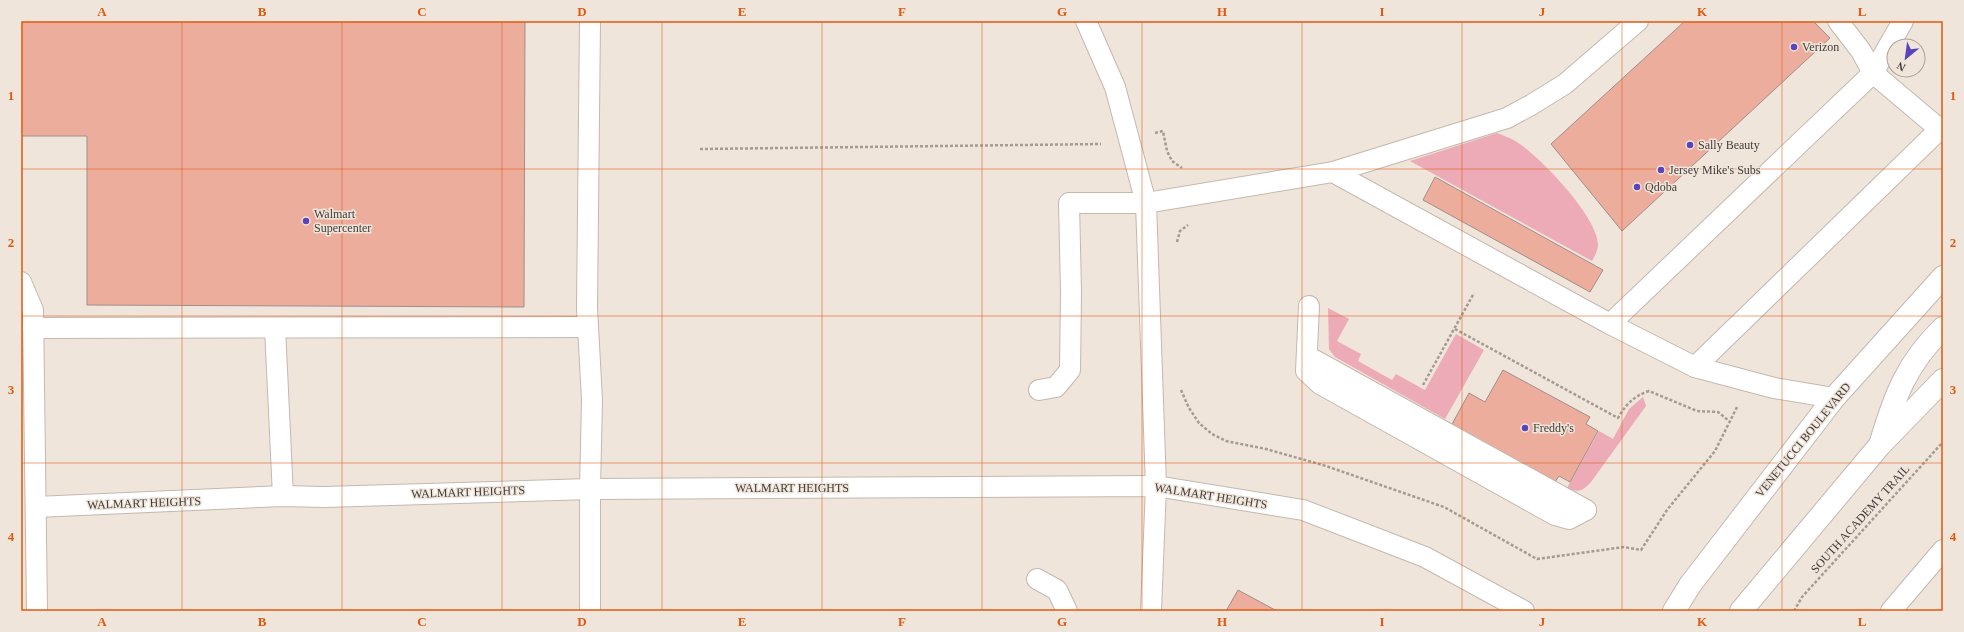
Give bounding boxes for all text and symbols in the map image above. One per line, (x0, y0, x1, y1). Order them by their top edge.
text: A (97, 4, 107, 19)
text: B (258, 4, 267, 19)
text: C (417, 4, 427, 19)
text: D (577, 4, 587, 19)
text: E (738, 4, 746, 19)
text: F (898, 4, 906, 19)
text: G (1057, 4, 1067, 19)
text: H (1217, 4, 1227, 19)
text: I (1379, 4, 1385, 19)
text: J (1539, 4, 1546, 19)
text: K (1697, 4, 1708, 19)
text: L (1858, 4, 1867, 19)
north arrow (1886, 38, 1926, 78)
place label: Verizon (1802, 40, 1839, 54)
marker: Verizon (1789, 42, 1799, 52)
text: N (1895, 60, 1908, 74)
text: 1 (8, 88, 14, 103)
text: 1 (1950, 88, 1956, 103)
place label: Sally Beauty (1698, 138, 1760, 152)
marker: Sally Beauty (1685, 140, 1695, 150)
place label: Jersey Mike's Subs (1669, 163, 1761, 177)
marker: Jersey Mike's Subs (1656, 165, 1666, 175)
place label: Qdoba (1645, 180, 1678, 194)
marker: Qdoba (1632, 182, 1642, 192)
place label: Walmart Supercenter (314, 207, 371, 235)
marker: Walmart Supercenter (301, 216, 311, 226)
text: 2 (8, 235, 14, 250)
text: 2 (1950, 235, 1956, 250)
street label: VENETUCCI BOULEVARD (1752, 380, 1854, 500)
text: 3 (8, 382, 15, 397)
text: 3 (1950, 382, 1957, 397)
place label: Freddy's (1533, 421, 1574, 435)
marker: Freddy's (1520, 423, 1530, 433)
street label: SOUTH ACADEMY TRAIL (1808, 462, 1912, 576)
street label: WALMART HEIGHTS (1154, 480, 1268, 512)
street label: WALMART HEIGHTS (735, 481, 849, 495)
street label: WALMART HEIGHTS (411, 483, 525, 501)
street label: WALMART HEIGHTS (87, 494, 201, 512)
text: 4 (8, 529, 15, 544)
text: 4 (1950, 529, 1957, 544)
text: A (97, 614, 107, 629)
text: B (258, 614, 267, 629)
text: C (417, 614, 427, 629)
text: D (577, 614, 587, 629)
text: E (738, 614, 746, 629)
text: F (898, 614, 906, 629)
text: G (1057, 614, 1067, 629)
text: H (1217, 614, 1227, 629)
text: I (1379, 614, 1385, 629)
text: J (1539, 614, 1546, 629)
text: K (1697, 614, 1708, 629)
text: L (1858, 614, 1867, 629)

